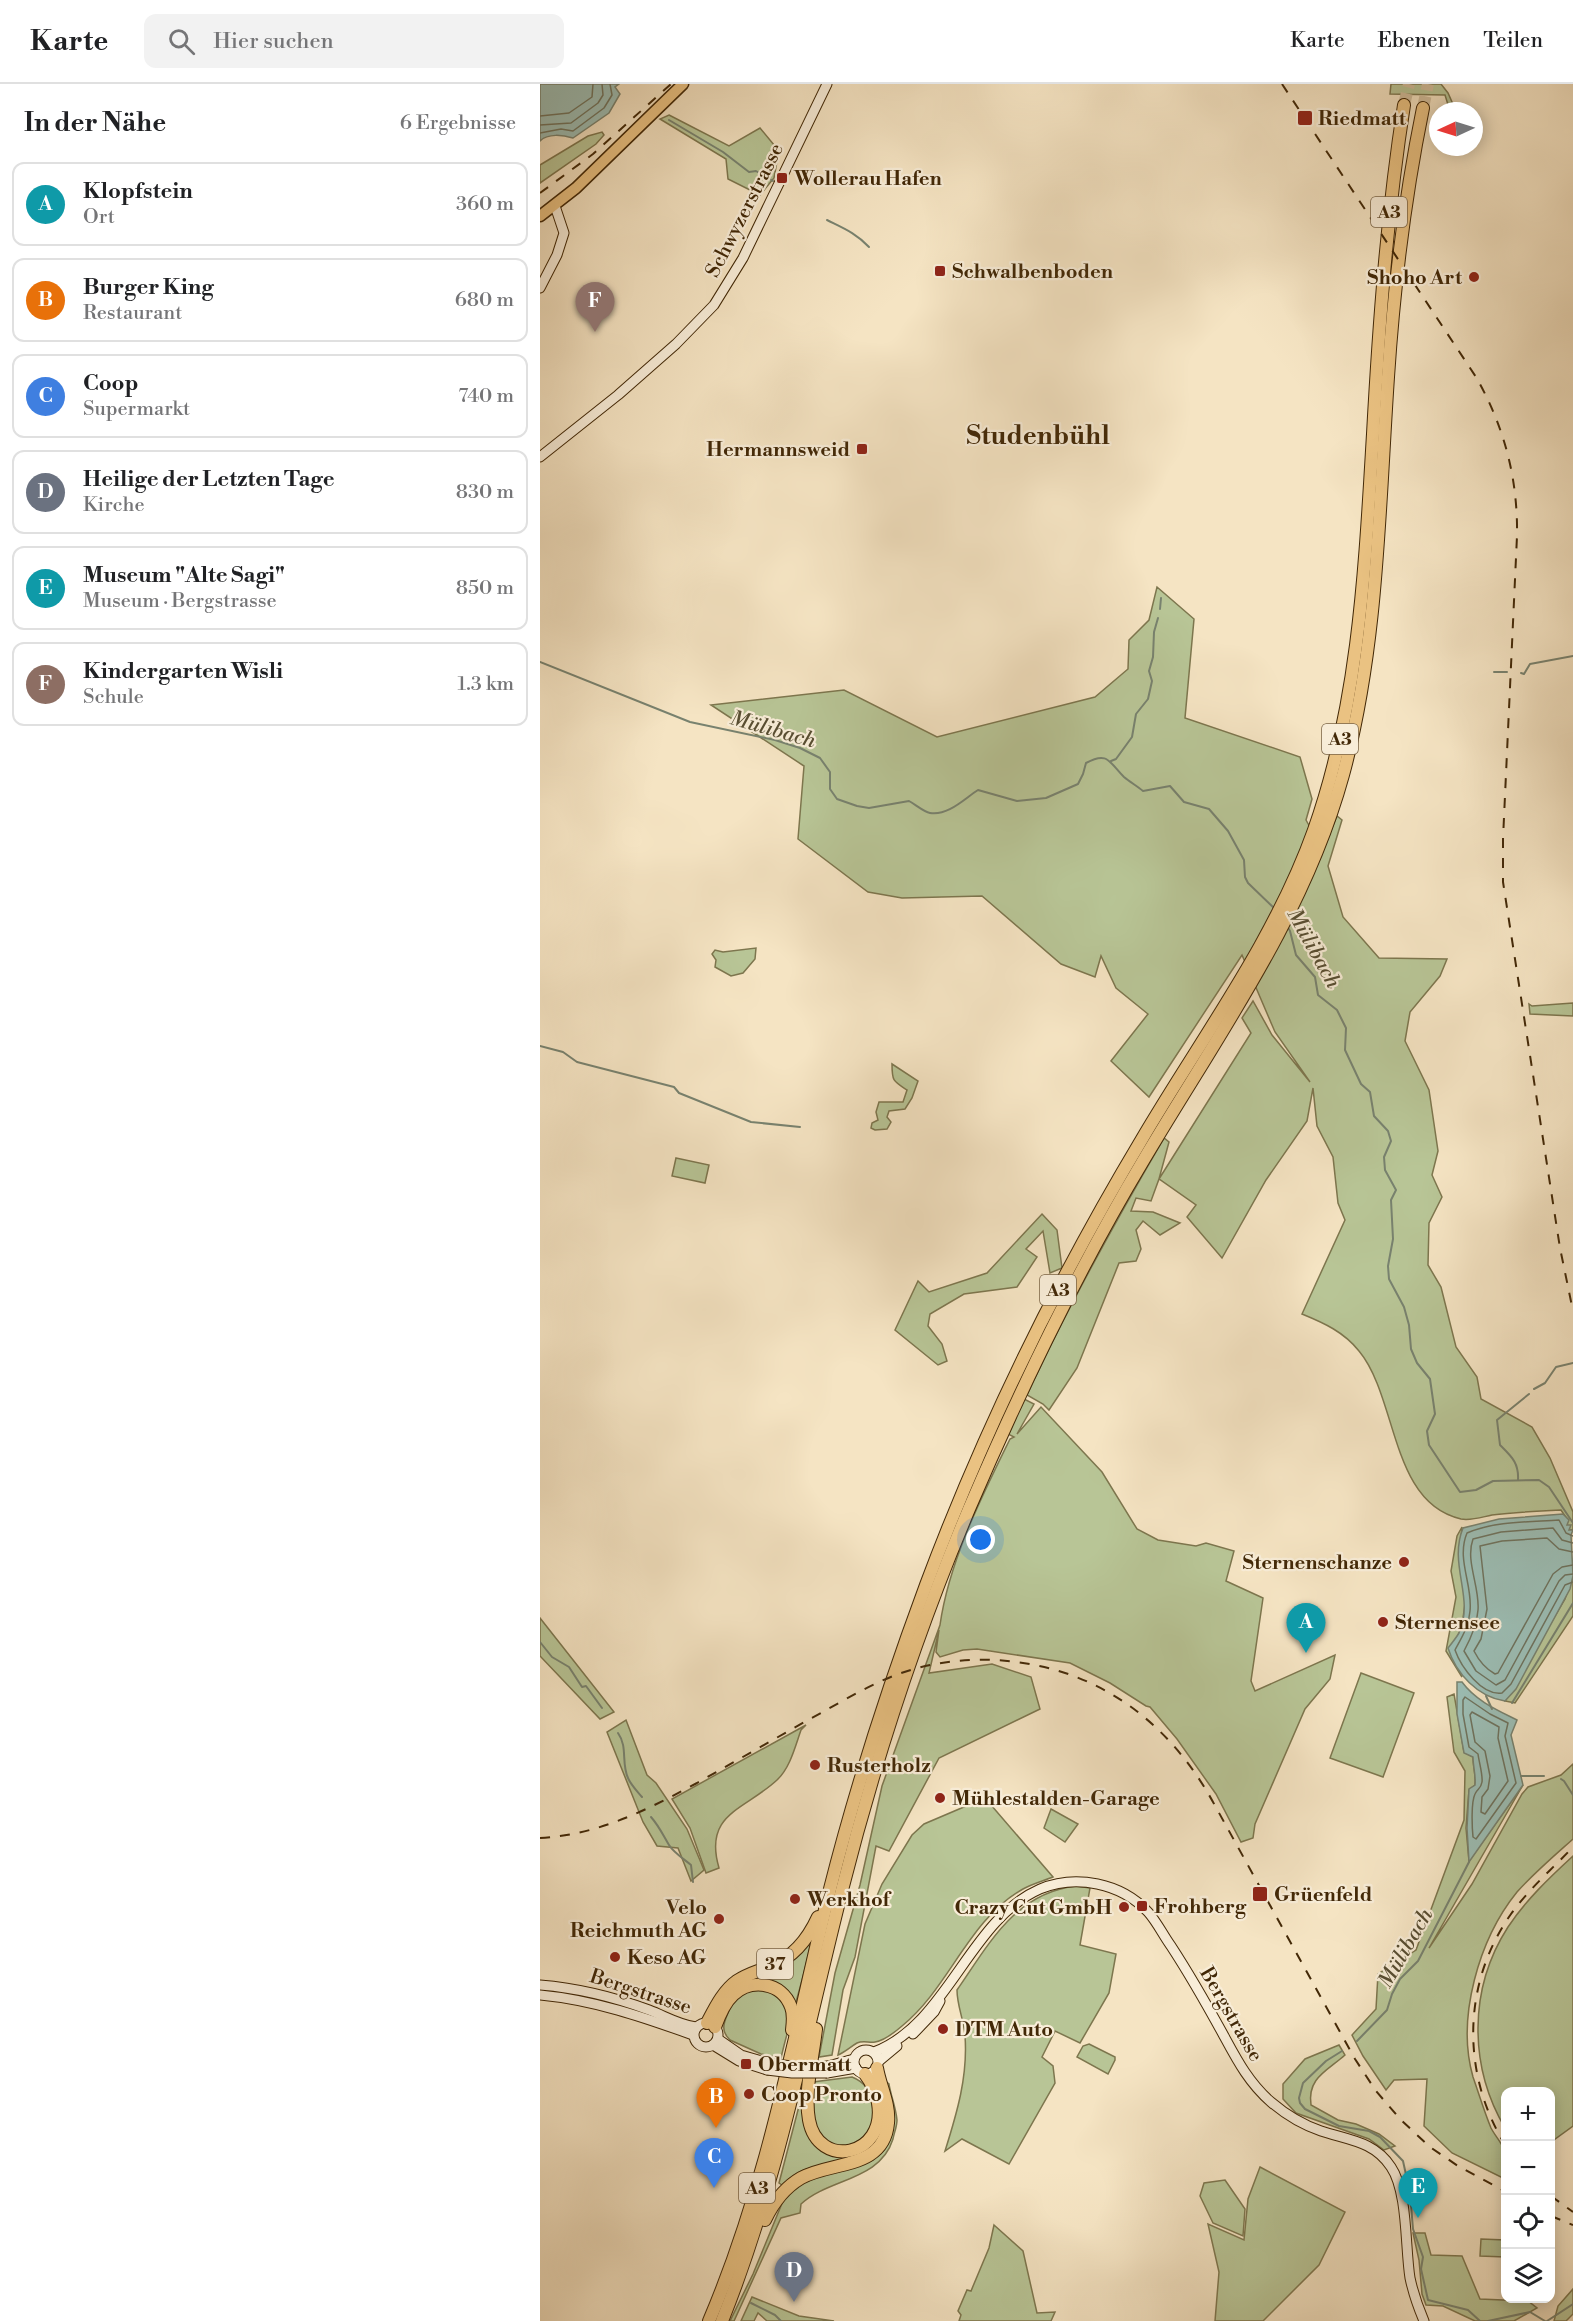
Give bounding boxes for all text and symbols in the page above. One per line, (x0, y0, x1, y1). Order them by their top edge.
search box (144, 14, 564, 68)
text: Karte (30, 24, 108, 59)
icon: search (165, 25, 198, 58)
text: Hier suchen (213, 28, 334, 55)
text: Karte (1290, 28, 1345, 54)
text: Ebenen (1378, 28, 1450, 54)
text: Teilen (1483, 28, 1543, 54)
north arrow (1429, 102, 1483, 156)
text: In der Nähe (24, 107, 166, 139)
place label: Riedmatt (1318, 107, 1407, 132)
marker: Riedmatt (1296, 109, 1314, 127)
text: 6 Ergebnisse (400, 111, 516, 136)
street label: Schwyzerstrasse (701, 139, 790, 282)
place label: Wollerau Hafen (793, 167, 942, 192)
marker: Wollerau Hafen (775, 171, 789, 185)
text: Klopfstein (83, 178, 193, 205)
text: A (38, 192, 53, 217)
text: 360 m (456, 192, 514, 217)
road number: A3 (1371, 197, 1407, 227)
text: Ort (83, 205, 115, 230)
place label: Schwalbenboden (952, 260, 1114, 285)
marker: Schwalbenboden (933, 264, 947, 278)
place label: Shoho Art (1367, 266, 1463, 291)
marker: Shoho Art (1467, 270, 1481, 284)
text: Burger King (83, 274, 214, 301)
pin: F (576, 282, 614, 332)
text: B (38, 288, 53, 313)
text: 680 m (455, 288, 514, 313)
text: Restaurant (83, 301, 182, 326)
text: Coop (83, 370, 139, 397)
text: C (38, 384, 53, 409)
text: 740 m (458, 384, 514, 409)
text: Supermarkt (83, 397, 190, 422)
district label: Studenbühl (966, 420, 1110, 452)
place label: Hermannsweid (706, 438, 850, 463)
marker: Hermannsweid (855, 442, 869, 456)
text: Heilige der Letzten Tage (83, 466, 335, 493)
text: D (38, 480, 53, 505)
text: 830 m (456, 480, 514, 505)
text: Kirche (83, 493, 145, 518)
text: Museum "Alte Sagi" (83, 562, 285, 589)
text: E (39, 576, 52, 601)
text: 850 m (456, 576, 514, 601)
text: Museum · Bergstrasse (83, 589, 277, 614)
text: Kindergarten Wisli (83, 658, 283, 685)
text: F (38, 672, 53, 697)
text: 1.3 km (457, 672, 514, 697)
text: Schule (83, 685, 144, 710)
water label: Mülibach (727, 705, 819, 755)
road number: A3 (1322, 724, 1358, 754)
water label: Mülibach (1281, 904, 1346, 993)
road number: A3 (1040, 1275, 1076, 1305)
your location (966, 1525, 995, 1554)
place label: Sternenschanze (1243, 1551, 1392, 1576)
marker: Sternenschanze (1397, 1555, 1411, 1569)
pin: A (1286, 1604, 1326, 1653)
place label: Sternensee (1395, 1611, 1500, 1636)
marker: Sternensee (1376, 1615, 1390, 1629)
place label: Rusterholz (827, 1754, 931, 1779)
marker: Rusterholz (808, 1758, 822, 1772)
place label: Mühlestalden-Garage (952, 1787, 1160, 1812)
marker: Mühlestalden-Garage (933, 1791, 947, 1805)
place label: Grüenfeld (1274, 1883, 1373, 1908)
marker: Grüenfeld (1251, 1885, 1269, 1903)
place label: Werkhof (806, 1888, 892, 1913)
marker: Werkhof (788, 1892, 802, 1906)
place label: Frohberg (1154, 1895, 1247, 1920)
place label: Velo Reichmuth AG (570, 1896, 707, 1944)
place label: Crazy Cut GmbH (954, 1896, 1112, 1921)
marker: Frohberg (1135, 1899, 1149, 1913)
marker: Crazy Cut GmbH (1117, 1900, 1131, 1914)
water label: Mülibach (1373, 1904, 1439, 1993)
marker: Velo Reichmuth AG (712, 1912, 726, 1926)
place label: Keso AG (627, 1946, 707, 1971)
road number: 37 (757, 1949, 793, 1979)
marker: Keso AG (608, 1950, 622, 1964)
street label: Bergstrasse (1193, 1962, 1268, 2067)
street label: Bergstrasse (586, 1964, 694, 2021)
place label: DTM Auto (955, 2018, 1053, 2043)
marker: DTM Auto (936, 2022, 950, 2036)
place label: Obermatt (758, 2053, 852, 2078)
marker: Obermatt (739, 2057, 753, 2071)
pin: B (696, 2078, 735, 2128)
place label: Coop Pronto (761, 2083, 882, 2108)
marker: Coop Pronto (742, 2087, 756, 2101)
map controls (1501, 2087, 1555, 2303)
button: + (1501, 2087, 1555, 2141)
pin: C (694, 2138, 734, 2188)
button: − (1501, 2141, 1555, 2195)
pin: E (1398, 2168, 1438, 2218)
road number: A3 (739, 2173, 775, 2203)
button: locate (1501, 2195, 1555, 2249)
button: layers (1501, 2249, 1555, 2303)
pin: D (774, 2252, 814, 2302)

